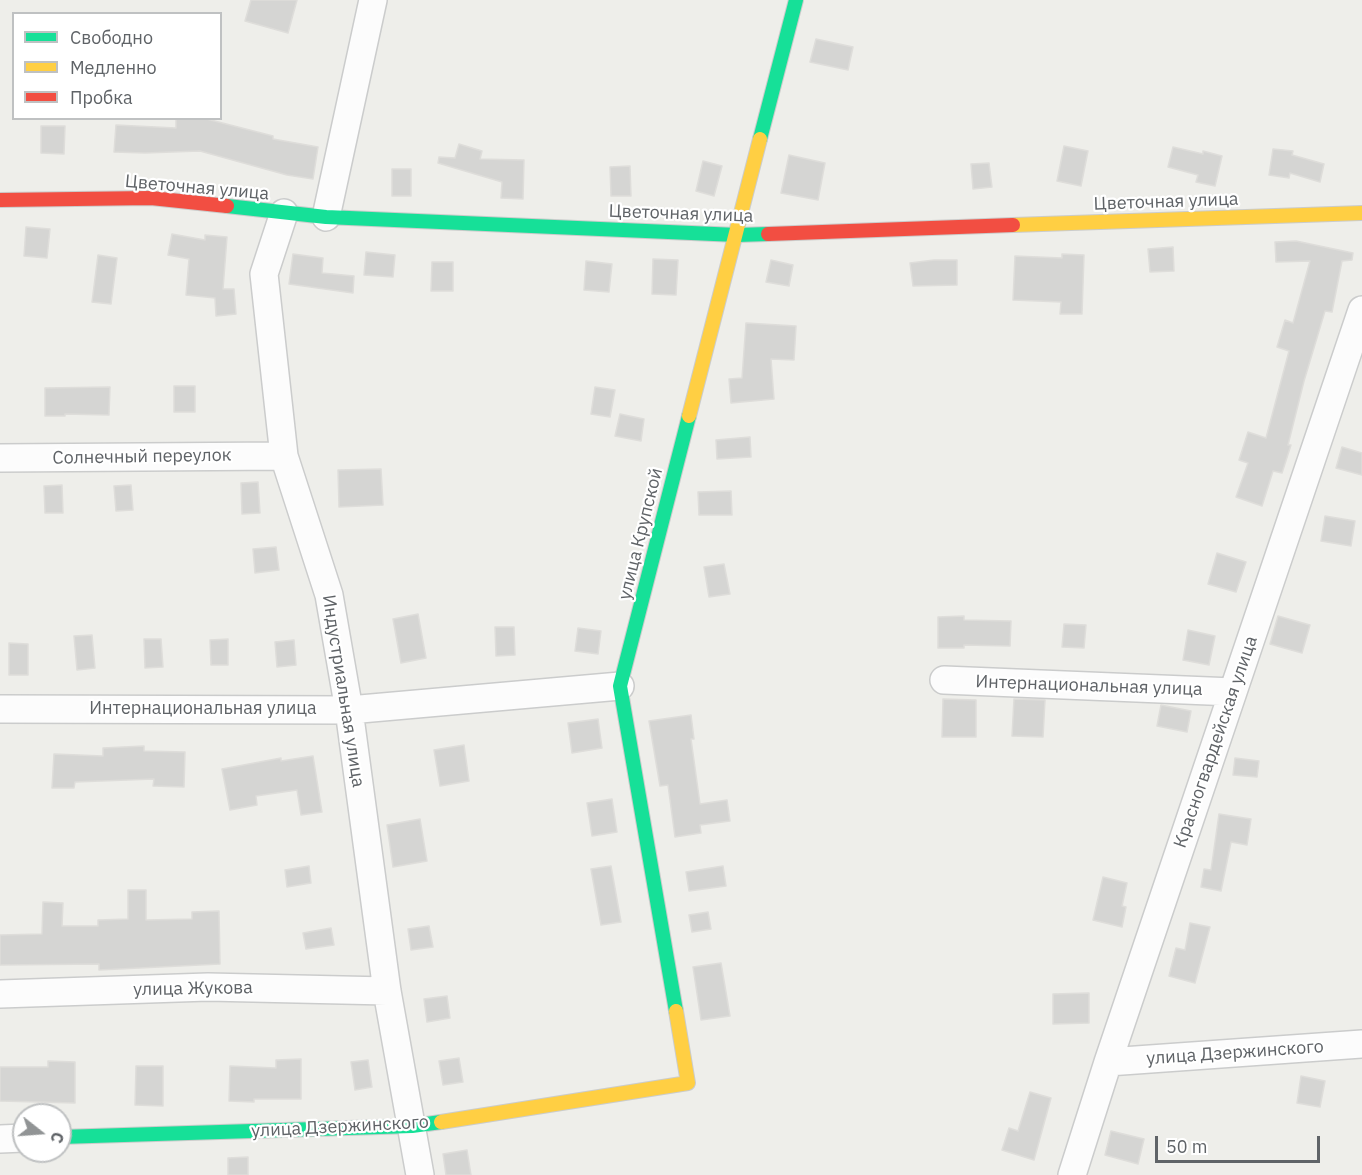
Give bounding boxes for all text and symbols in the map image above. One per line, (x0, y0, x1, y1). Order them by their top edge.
legend (12, 12, 222, 120)
text: Свободно (70, 26, 153, 49)
text: Медленно (70, 56, 157, 79)
text: Пробка (70, 86, 133, 109)
street label: Цветочная улица (124, 171, 270, 205)
street label: Цветочная улица (1093, 189, 1239, 215)
street label: Цветочная улица (608, 201, 754, 227)
street label: Солнечный переулок (52, 445, 232, 469)
street label: улица Крупской (614, 466, 668, 602)
street label: Индустриальная улица (317, 593, 369, 789)
street label: Красногвардейская улица (1170, 633, 1262, 851)
street label: Интернациональная улица (975, 671, 1203, 701)
street label: Интернациональная улица (89, 698, 317, 720)
street label: улица Жукова (133, 977, 253, 1001)
street label: улица Дзержинского (1146, 1036, 1324, 1070)
north arrow (12, 1103, 72, 1163)
street label: улица Дзержинского (251, 1112, 429, 1142)
scale bar (1158, 1124, 1323, 1162)
text: С (46, 1130, 68, 1146)
text: 50 m (1166, 1135, 1208, 1158)

